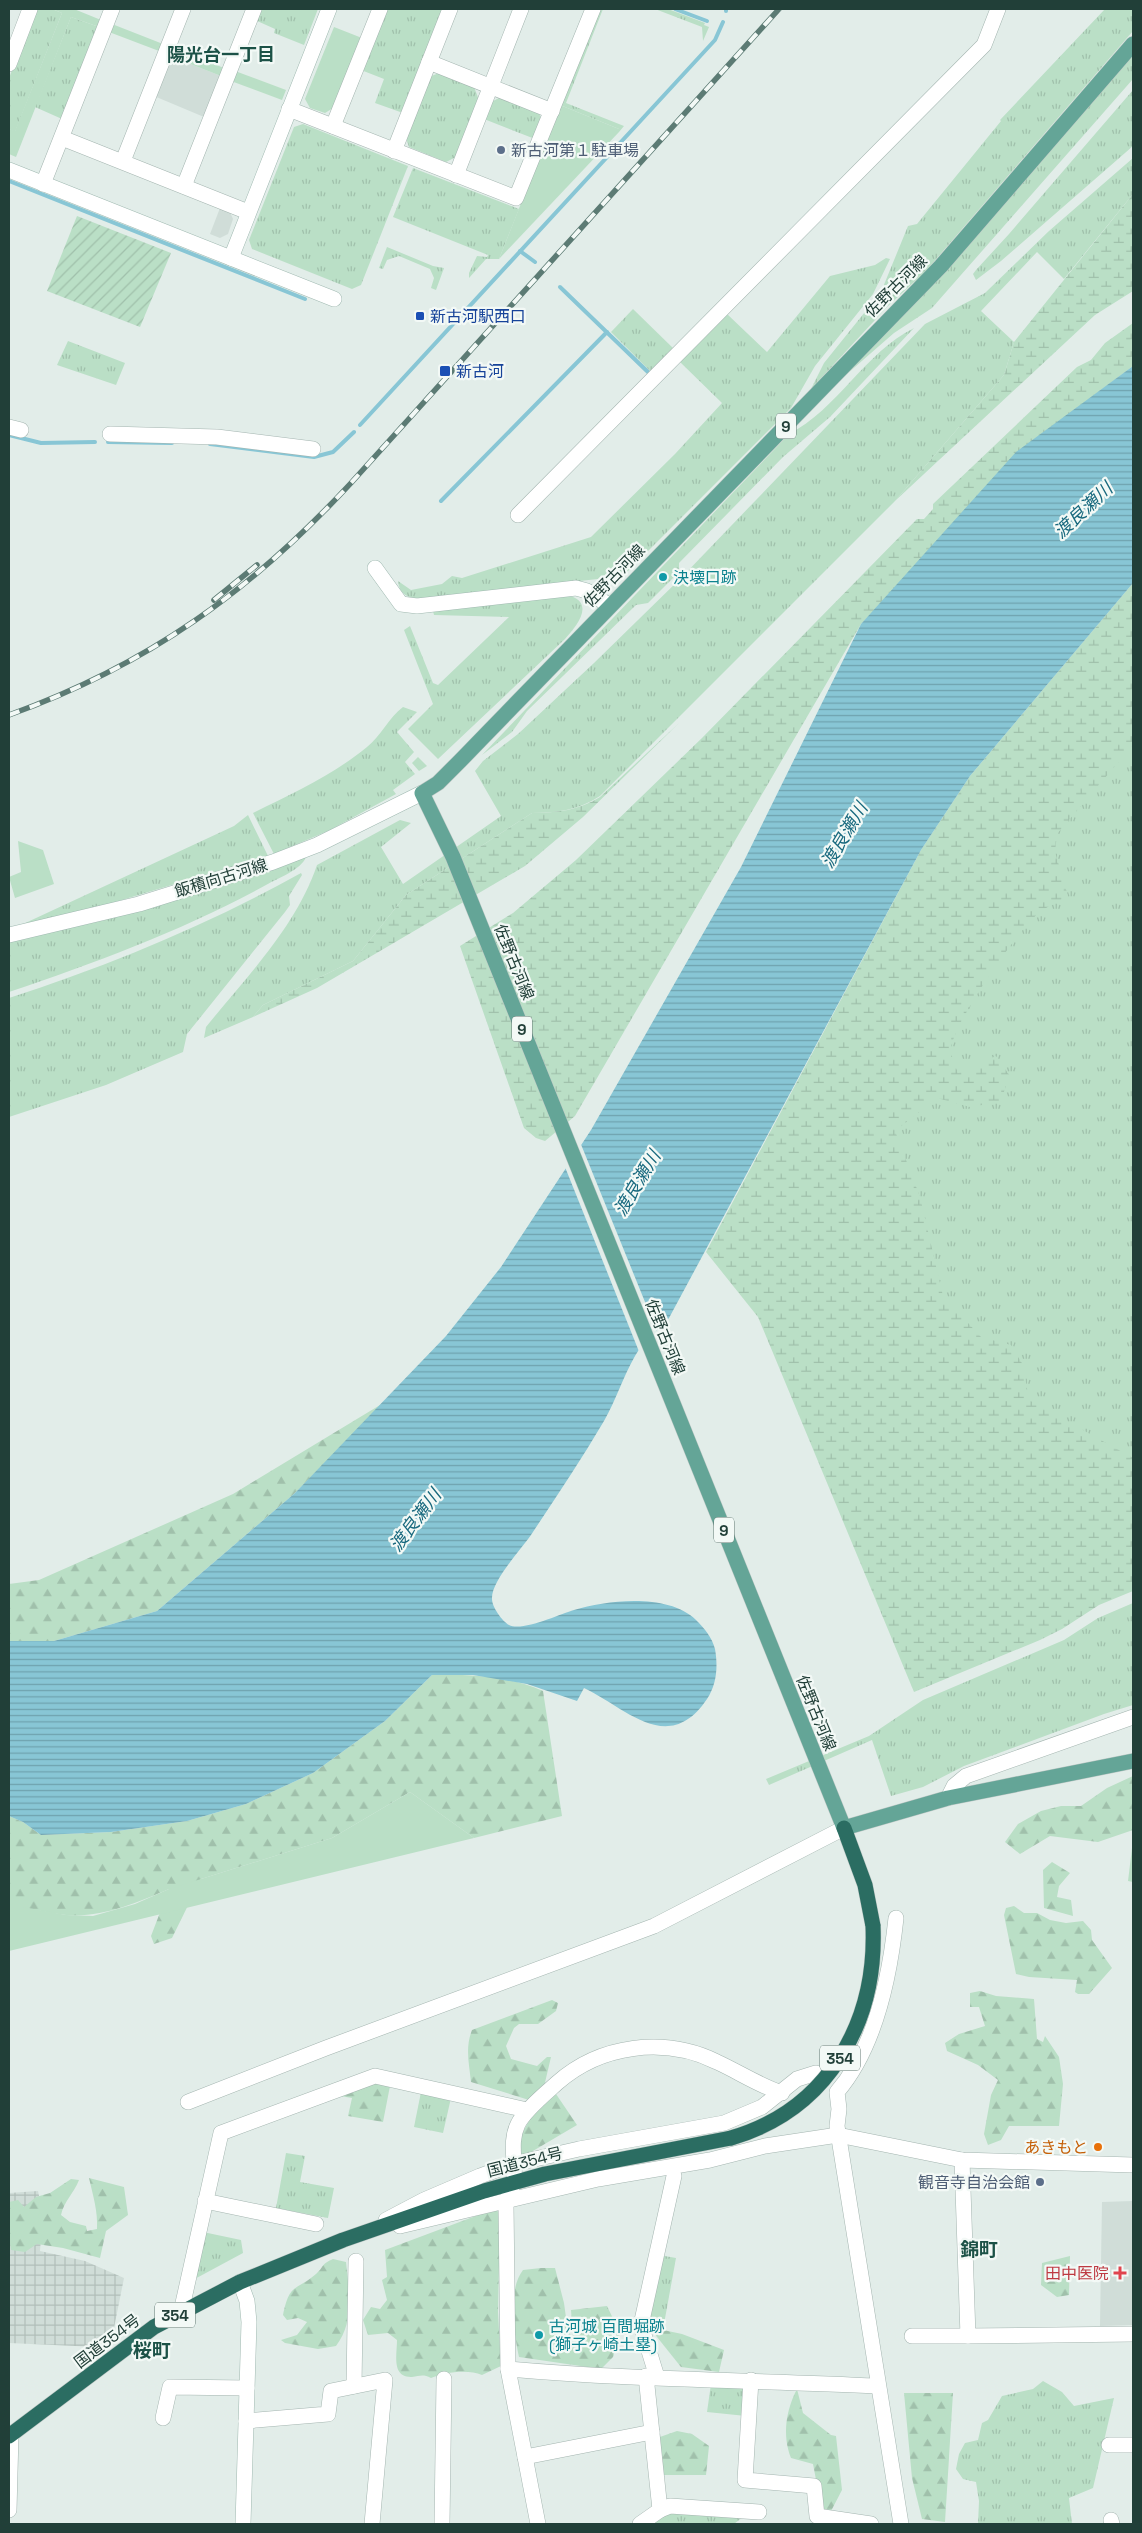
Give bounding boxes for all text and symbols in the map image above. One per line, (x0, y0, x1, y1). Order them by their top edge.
district label: 陽光台一丁目 (167, 43, 275, 66)
place label: 新古河第１駐車場 (511, 140, 639, 161)
marker: 新古河第１駐車場 (495, 144, 507, 156)
street label: 佐野古河線 (860, 250, 932, 322)
place label: 新古河駅西口 (430, 306, 526, 327)
marker: 新古河駅西口 (414, 310, 426, 322)
place label: 新古河 (456, 361, 504, 382)
marker: 新古河 (438, 364, 452, 378)
road number: 9 (776, 414, 796, 438)
water label: 渡良瀬川 (1049, 476, 1119, 543)
street label: 佐野古河線 (579, 540, 649, 612)
place label: 決壊口跡 (673, 567, 737, 588)
marker: 決壊口跡 (657, 571, 669, 583)
water label: 渡良瀬川 (816, 797, 873, 872)
street label: 飯積向古河線 (172, 854, 270, 902)
street label: 佐野古河線 (489, 921, 539, 1003)
road number: 9 (512, 1016, 532, 1042)
water label: 渡良瀬川 (609, 1145, 666, 1220)
street label: 佐野古河線 (640, 1296, 690, 1378)
water label: 渡良瀬川 (384, 1483, 447, 1556)
road number: 9 (714, 1518, 734, 1542)
street label: 佐野古河線 (791, 1672, 841, 1754)
road number: 354 (820, 2046, 860, 2070)
place label: あきもと (1024, 2137, 1088, 2158)
marker: あきもと (1092, 2141, 1104, 2153)
street label: 国道354号 (485, 2142, 565, 2182)
place label: 観音寺自治会館 (918, 2172, 1030, 2193)
marker: 観音寺自治会館 (1034, 2176, 1046, 2188)
district label: 錦町 (960, 2237, 998, 2262)
place label: 田中医院 (1045, 2263, 1109, 2284)
marker: 田中医院 (1113, 2266, 1127, 2280)
road number: 354 (155, 2302, 195, 2328)
street label: 国道354号 (70, 2309, 144, 2373)
place label: 古河城 百間堀跡 (獅子ヶ崎土塁) (549, 2316, 665, 2355)
marker: 古河城 百間堀跡 (獅子ヶ崎土塁) (533, 2329, 545, 2341)
district label: 桜町 (133, 2338, 171, 2363)

